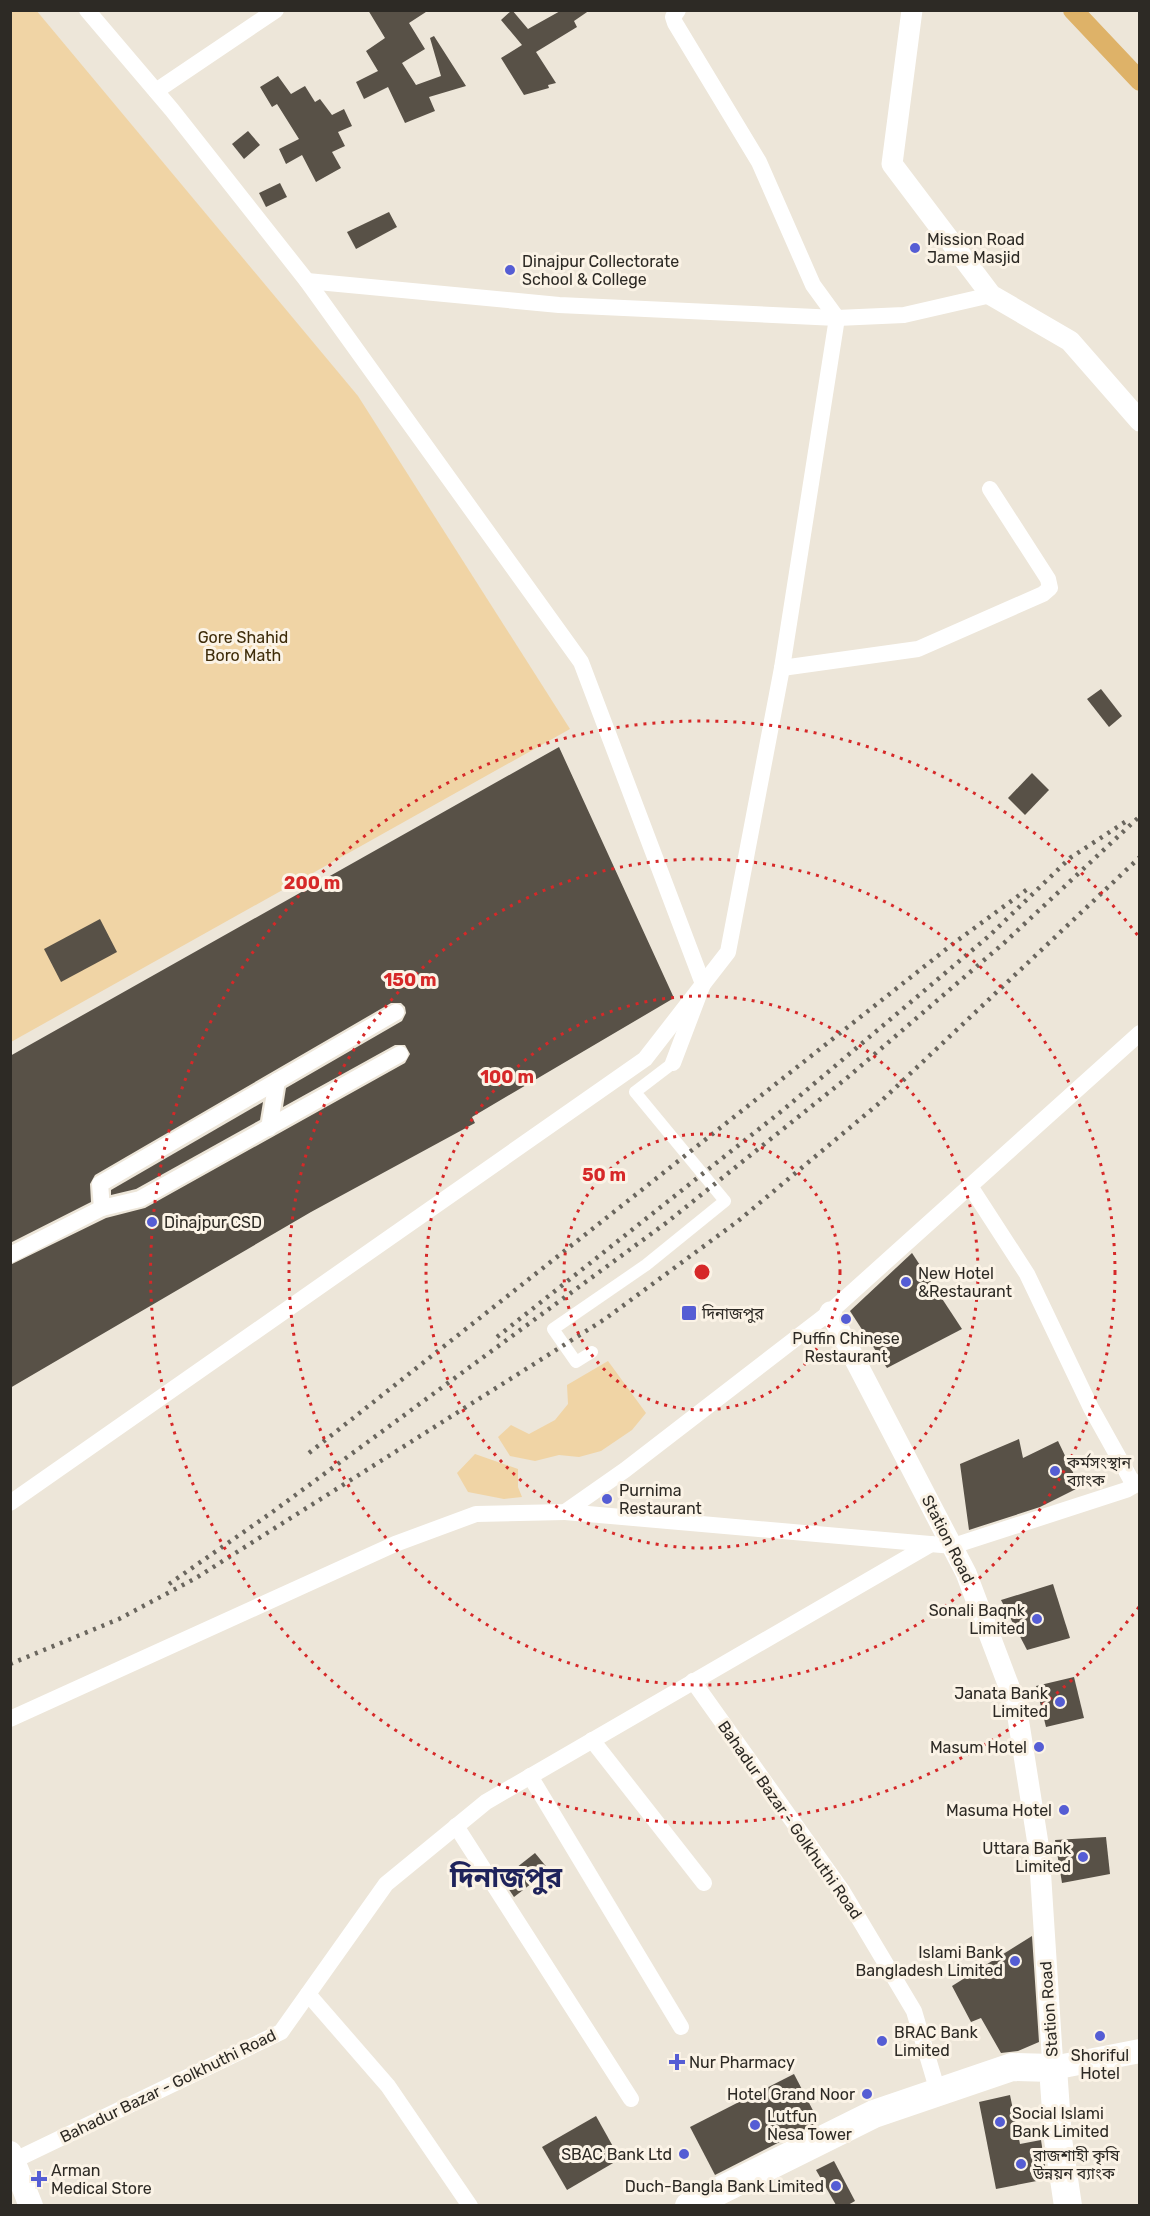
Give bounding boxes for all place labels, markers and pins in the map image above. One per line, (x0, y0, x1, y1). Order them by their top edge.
place label: Mission Road Jame Masjid (927, 230, 1025, 267)
marker: Mission Road Jame Masjid (908, 241, 922, 255)
place label: Dinajpur Collectorate School & College (522, 252, 679, 289)
marker: Dinajpur Collectorate School & College (503, 263, 517, 277)
place label: Dinajpur CSD (164, 1213, 262, 1232)
marker: Dinajpur CSD (145, 1215, 159, 1229)
centre of rings (692, 1262, 712, 1282)
place label: New Hotel &Restaurant (918, 1264, 1012, 1301)
marker: New Hotel &Restaurant (899, 1275, 913, 1289)
marker: দিনাজপুর (680, 1304, 698, 1322)
place label: দিনাজপুর (701, 1304, 764, 1323)
marker: Puffin Chinese Restaurant (839, 1312, 853, 1326)
place label: Puffin Chinese Restaurant (792, 1329, 900, 1366)
place label: কর্মসংস্থান ব্যাংক (1066, 1453, 1132, 1490)
marker: কর্মসংস্থান ব্যাংক (1048, 1464, 1062, 1478)
place label: Purnima Restaurant (619, 1481, 702, 1518)
marker: Purnima Restaurant (600, 1492, 614, 1506)
place label: Sonali Baqnk Limited (929, 1601, 1026, 1638)
marker: Sonali Baqnk Limited (1030, 1612, 1044, 1626)
place label: Janata Bank Limited (954, 1684, 1049, 1721)
marker: Janata Bank Limited (1053, 1695, 1067, 1709)
place label: Masum Hotel (930, 1738, 1027, 1757)
marker: Masum Hotel (1032, 1740, 1046, 1754)
place label: Masuma Hotel (946, 1801, 1052, 1820)
marker: Masuma Hotel (1057, 1803, 1071, 1817)
place label: Uttara Bank Limited (982, 1839, 1072, 1876)
marker: Uttara Bank Limited (1076, 1850, 1090, 1864)
place label: Islami Bank Bangladesh Limited (855, 1943, 1004, 1980)
marker: Islami Bank Bangladesh Limited (1008, 1954, 1022, 1968)
place label: BRAC Bank Limited (894, 2023, 978, 2060)
marker: Shoriful Hotel (1093, 2029, 1107, 2043)
marker: BRAC Bank Limited (875, 2034, 889, 2048)
place label: Shoriful Hotel (1071, 2046, 1129, 2083)
place label: Nur Pharmacy (689, 2053, 795, 2072)
marker: Nur Pharmacy (670, 2055, 684, 2069)
place label: Hotel Grand Noor (727, 2085, 855, 2104)
marker: Hotel Grand Noor (860, 2087, 874, 2101)
place label: Social Islami Bank Limited (1012, 2104, 1109, 2141)
place label: Lutfun Nesa Tower (767, 2107, 852, 2144)
marker: Social Islami Bank Limited (993, 2115, 1007, 2129)
marker: Lutfun Nesa Tower (748, 2118, 762, 2132)
place label: SBAC Bank Ltd (561, 2145, 672, 2164)
place label: রাজশাহী কৃষি উন্নয়ন ব্যাংক (1032, 2146, 1121, 2183)
marker: SBAC Bank Ltd (677, 2147, 691, 2161)
marker: রাজশাহী কৃষি উন্নয়ন ব্যাংক (1014, 2157, 1028, 2171)
place label: Arman Medical Store (51, 2161, 152, 2198)
marker: Arman Medical Store (32, 2172, 46, 2186)
place label: Duch-Bangla Bank Limited (625, 2177, 824, 2196)
marker: Duch-Bangla Bank Limited (829, 2179, 843, 2193)

